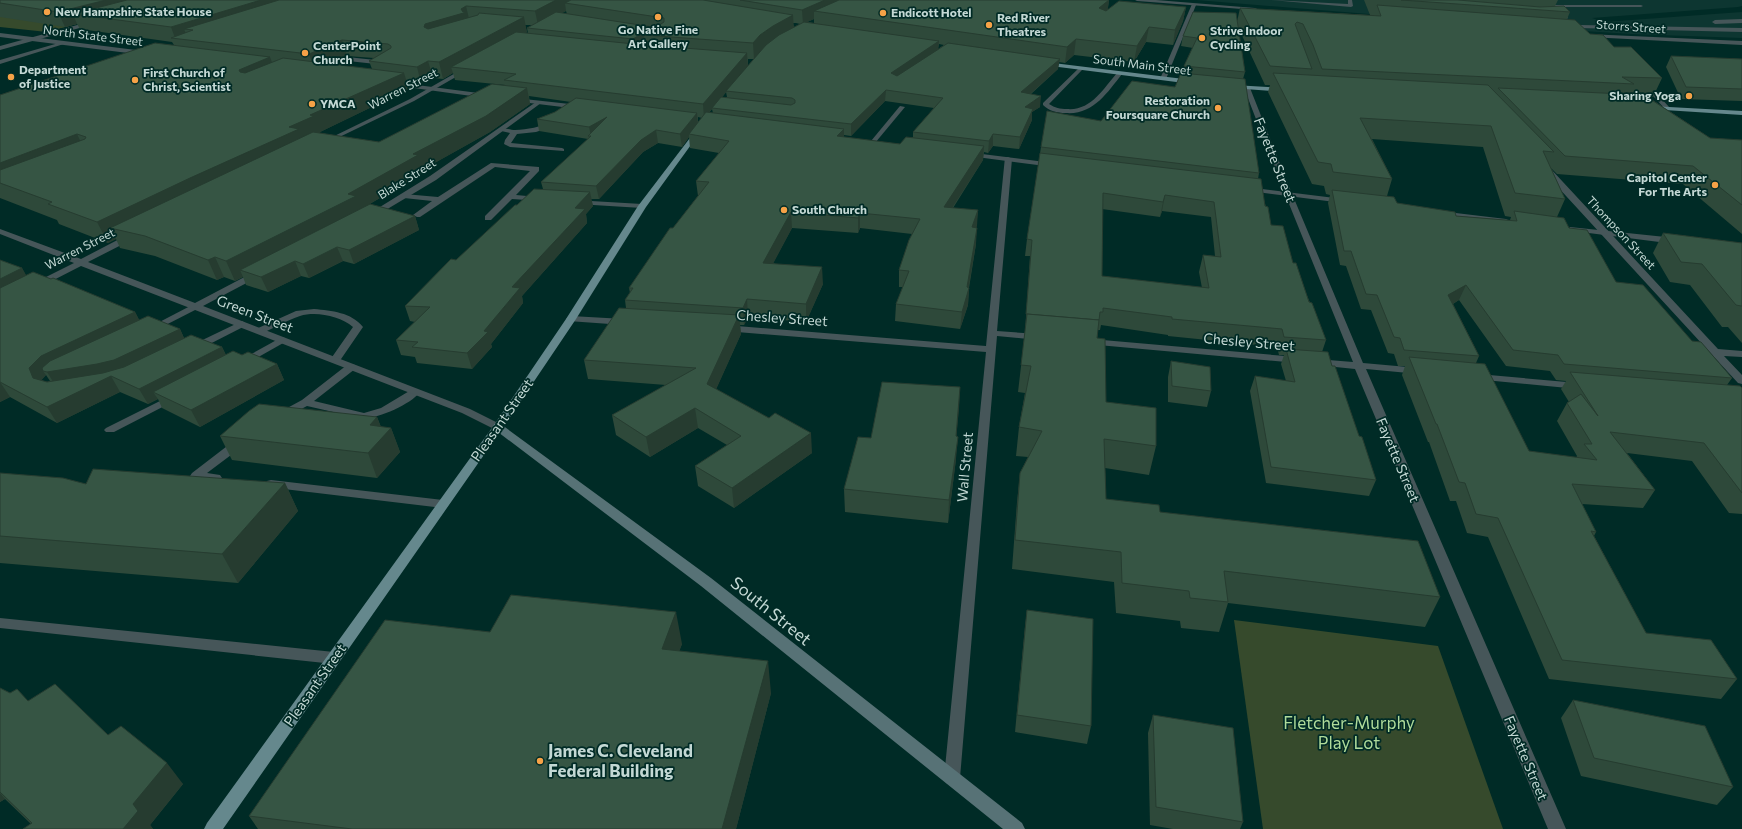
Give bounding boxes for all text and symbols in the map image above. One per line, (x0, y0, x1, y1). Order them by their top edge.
place label: New Hampshire State House (55, 4, 211, 18)
place label: Endicott Hotel (891, 5, 972, 19)
marker: New Hampshire State House (42, 7, 52, 17)
marker: Endicott Hotel (878, 8, 888, 18)
place label: Red River Theatres (997, 10, 1050, 38)
marker: Go Native Fine Art Gallery (653, 12, 663, 22)
street label: Storrs Street (1596, 17, 1667, 35)
marker: Red River Theatres (984, 20, 994, 30)
street label: North State Street (42, 22, 144, 48)
place label: Go Native Fine Art Gallery (618, 22, 698, 50)
place label: Strive Indoor Cycling (1210, 23, 1282, 51)
marker: Strive Indoor Cycling (1197, 33, 1207, 43)
place label: CenterPoint Church (313, 38, 381, 66)
marker: CenterPoint Church (300, 48, 310, 58)
street label: South Main Street (1092, 51, 1192, 77)
place label: Department of Justice (19, 62, 86, 91)
street label: Warren Street (365, 64, 440, 112)
place label: First Church of Christ, Scientist (143, 65, 231, 93)
marker: Department of Justice (6, 72, 16, 82)
marker: First Church of Christ, Scientist (130, 75, 140, 85)
place label: Sharing Yoga (1609, 88, 1681, 102)
marker: Sharing Yoga (1684, 91, 1694, 101)
place label: Restoration Foursquare Church (1106, 93, 1210, 121)
place label: YMCA (320, 96, 356, 110)
marker: YMCA (307, 99, 317, 109)
marker: Restoration Foursquare Church (1213, 103, 1223, 113)
street label: Fayette Street (1251, 115, 1300, 205)
street label: Blake Street (375, 155, 438, 202)
place label: Capitol Center For The Arts (1627, 170, 1707, 198)
marker: Capitol Center For The Arts (1710, 180, 1720, 190)
street label: Thompson Street (1584, 193, 1659, 272)
place label: South Church (792, 202, 867, 216)
marker: South Church (779, 205, 789, 215)
street label: Warren Street (42, 224, 117, 272)
street label: Green Street (214, 291, 296, 336)
street label: Chesley Street (736, 306, 829, 329)
street label: Chesley Street (1203, 329, 1296, 354)
street label: Pleasant Street (467, 375, 536, 464)
street label: Fayette Street (1373, 415, 1424, 505)
street label: Wall Street (953, 431, 976, 503)
street label: South Street (727, 572, 816, 650)
street label: Pleasant Street (280, 640, 349, 729)
park label: Fletcher-Murphy Play Lot (1283, 712, 1415, 753)
street label: Fayette Street (1501, 713, 1552, 803)
place label: James C. Cleveland Federal Building (548, 740, 693, 781)
marker: James C. Cleveland Federal Building (535, 756, 545, 766)

